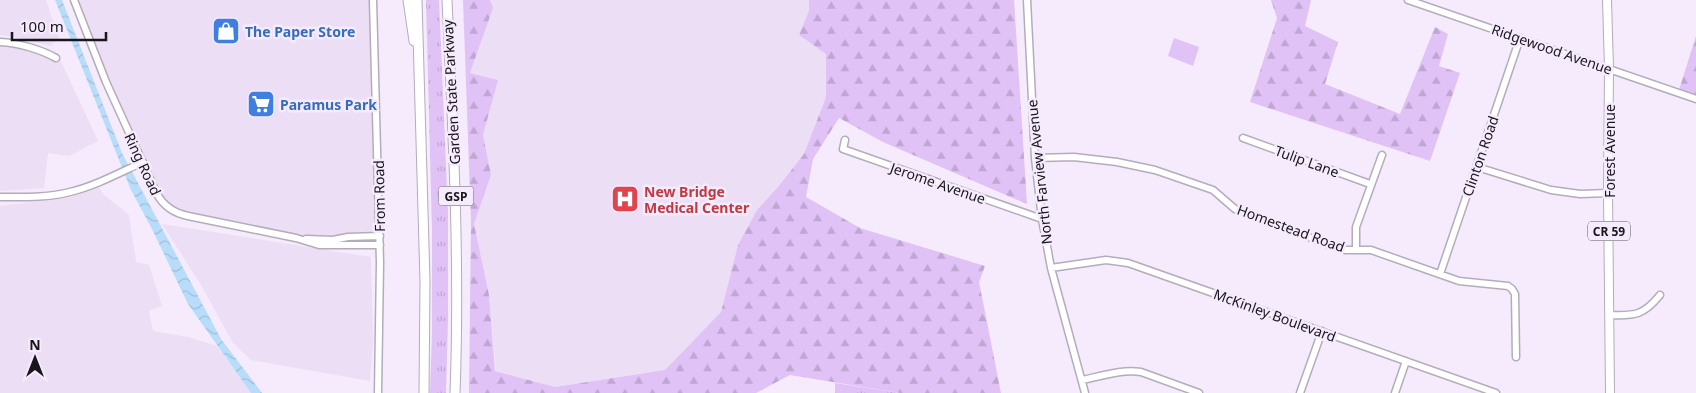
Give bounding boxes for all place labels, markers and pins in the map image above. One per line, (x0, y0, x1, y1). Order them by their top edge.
shop icon: The Paper Store (211, 16, 241, 46)
place label: The Paper Store (245, 22, 355, 41)
supermarket icon: Paramus Park (246, 89, 276, 119)
place label: Paramus Park (280, 95, 377, 114)
place label: New Bridge Medical Center (644, 182, 750, 217)
hospital icon: New Bridge Medical Center (610, 184, 640, 214)

